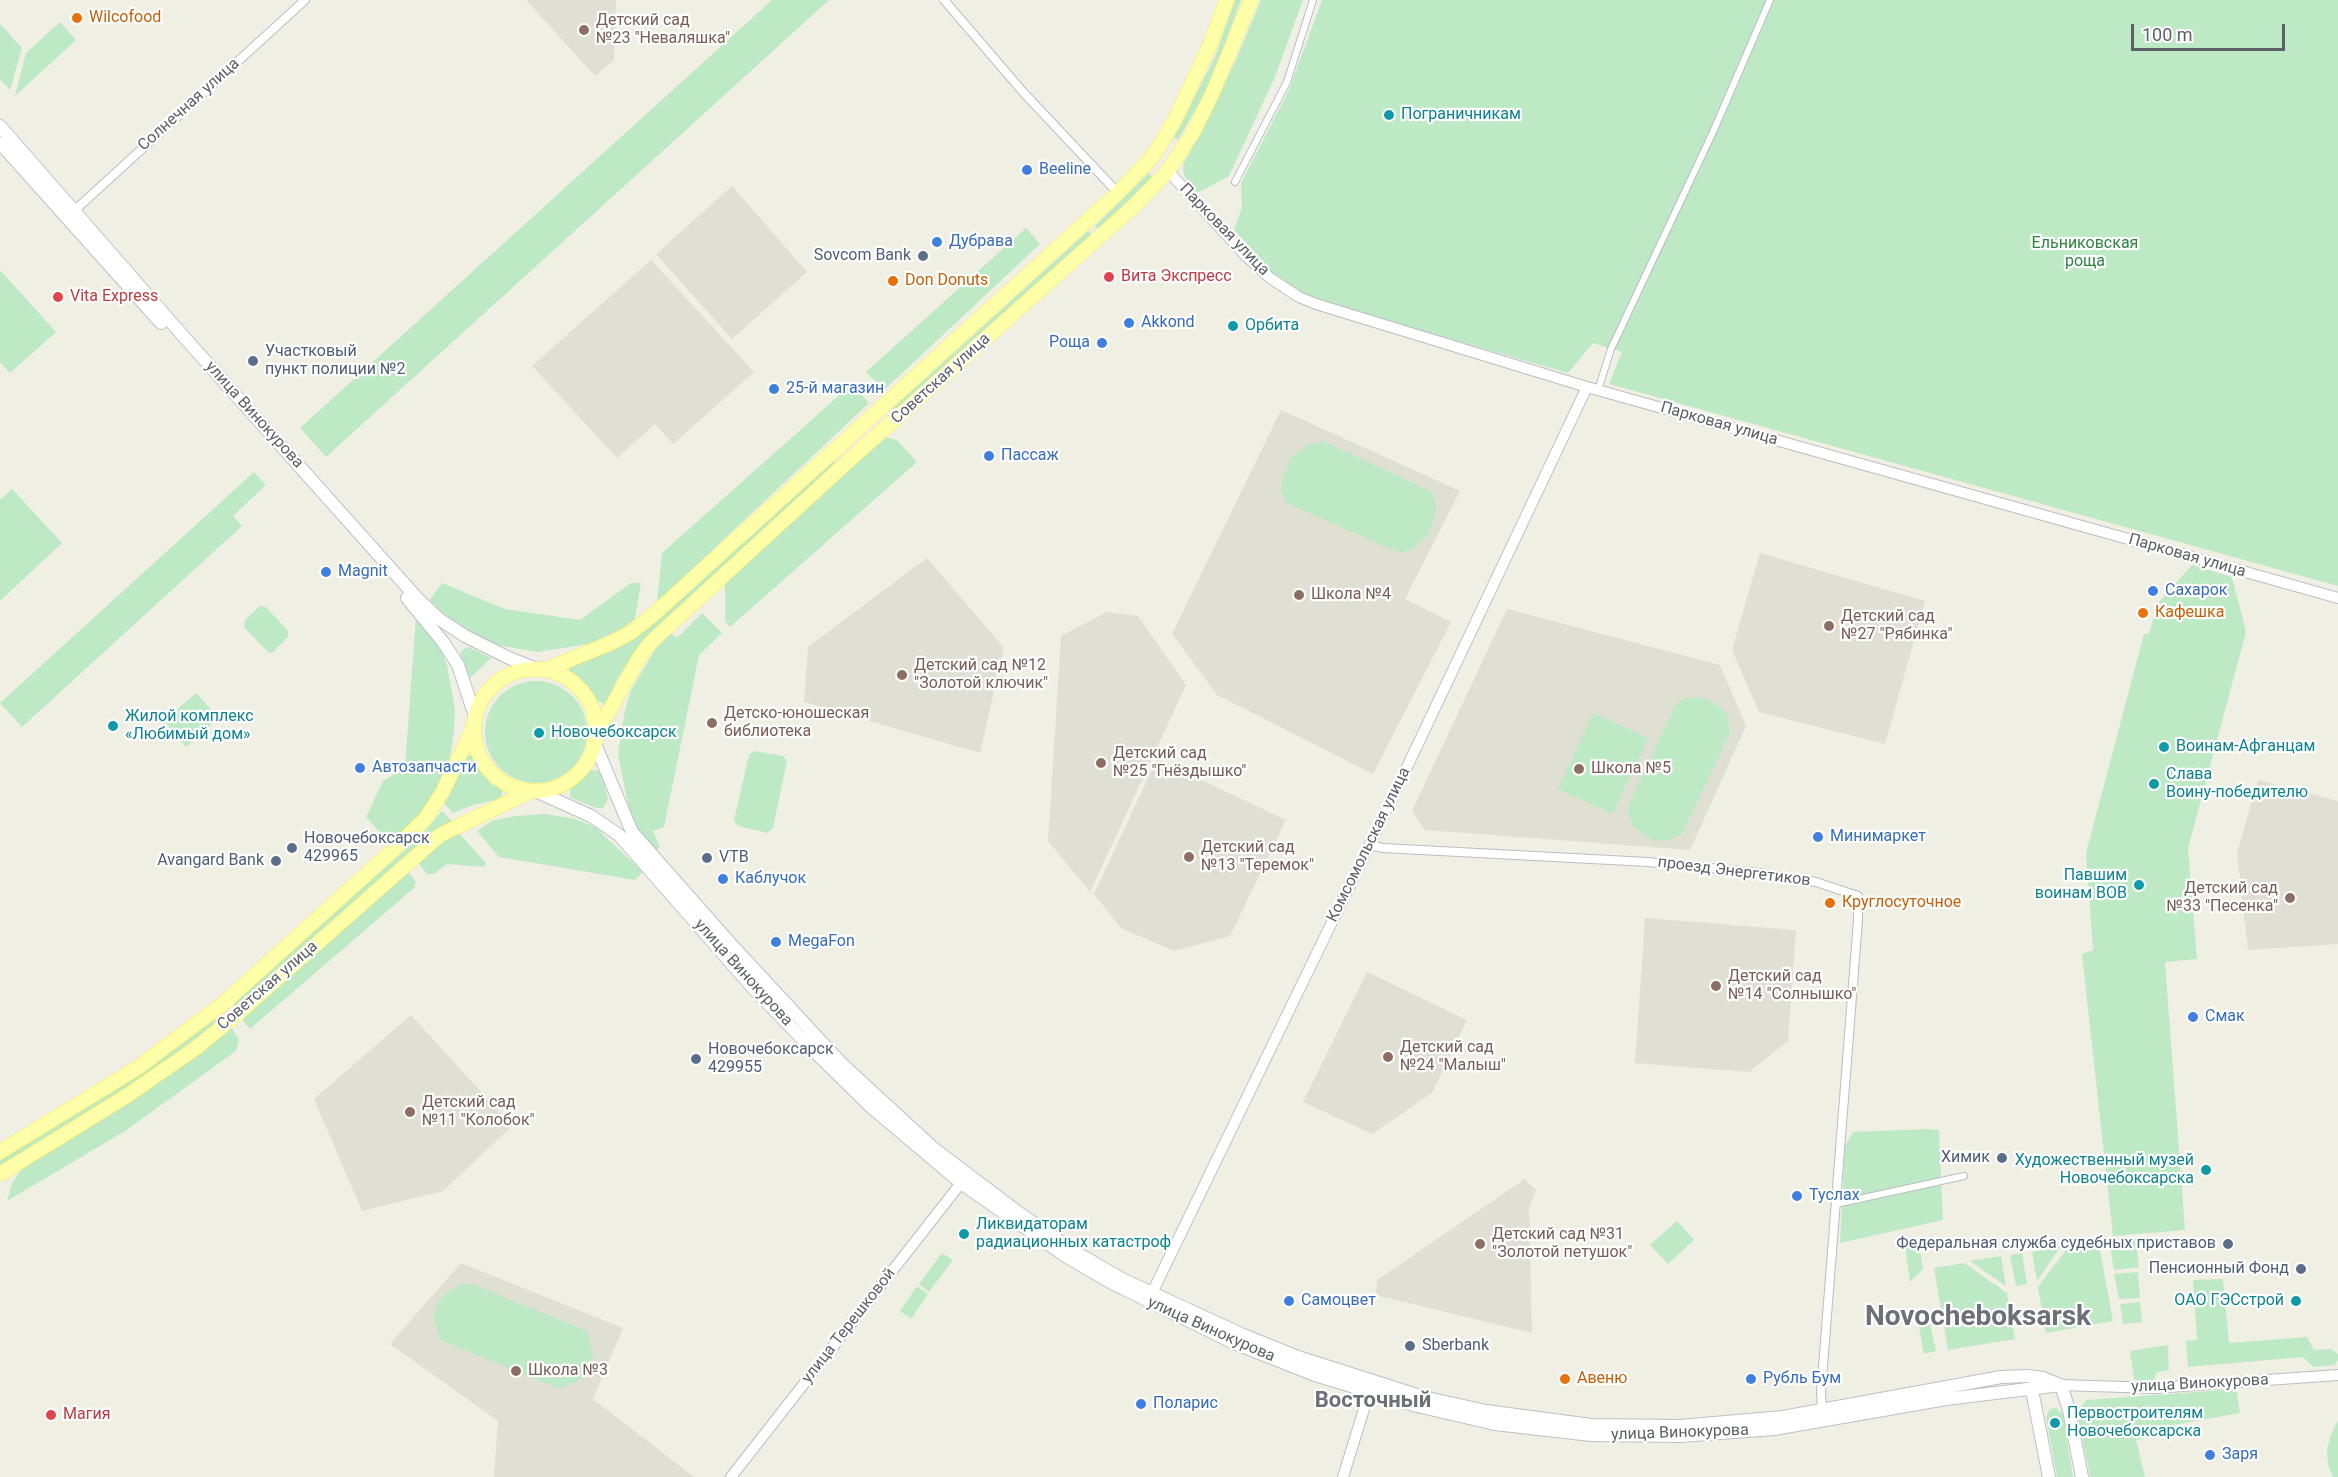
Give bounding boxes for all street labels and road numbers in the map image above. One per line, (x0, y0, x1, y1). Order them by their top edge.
street label: Солнечная улица (134, 54, 244, 156)
street label: Парковая улица (1175, 180, 1273, 280)
street label: Советская улица (888, 330, 994, 428)
street label: улица Винокурова (201, 357, 307, 473)
street label: Парковая улица (1658, 398, 1780, 450)
street label: Парковая улица (2126, 530, 2248, 582)
street label: Комсомольская улица (1323, 764, 1415, 926)
street label: проезд Энергетиков (1657, 853, 1811, 891)
street label: улица Винокурова (690, 915, 796, 1031)
street label: Советская улица (214, 937, 322, 1035)
street label: улица Терешковой (798, 1265, 900, 1387)
street label: улица Винокурова (1144, 1293, 1278, 1367)
street label: улица Винокурова (2131, 1371, 2269, 1397)
street label: улица Винокурова (1611, 1421, 1749, 1445)

